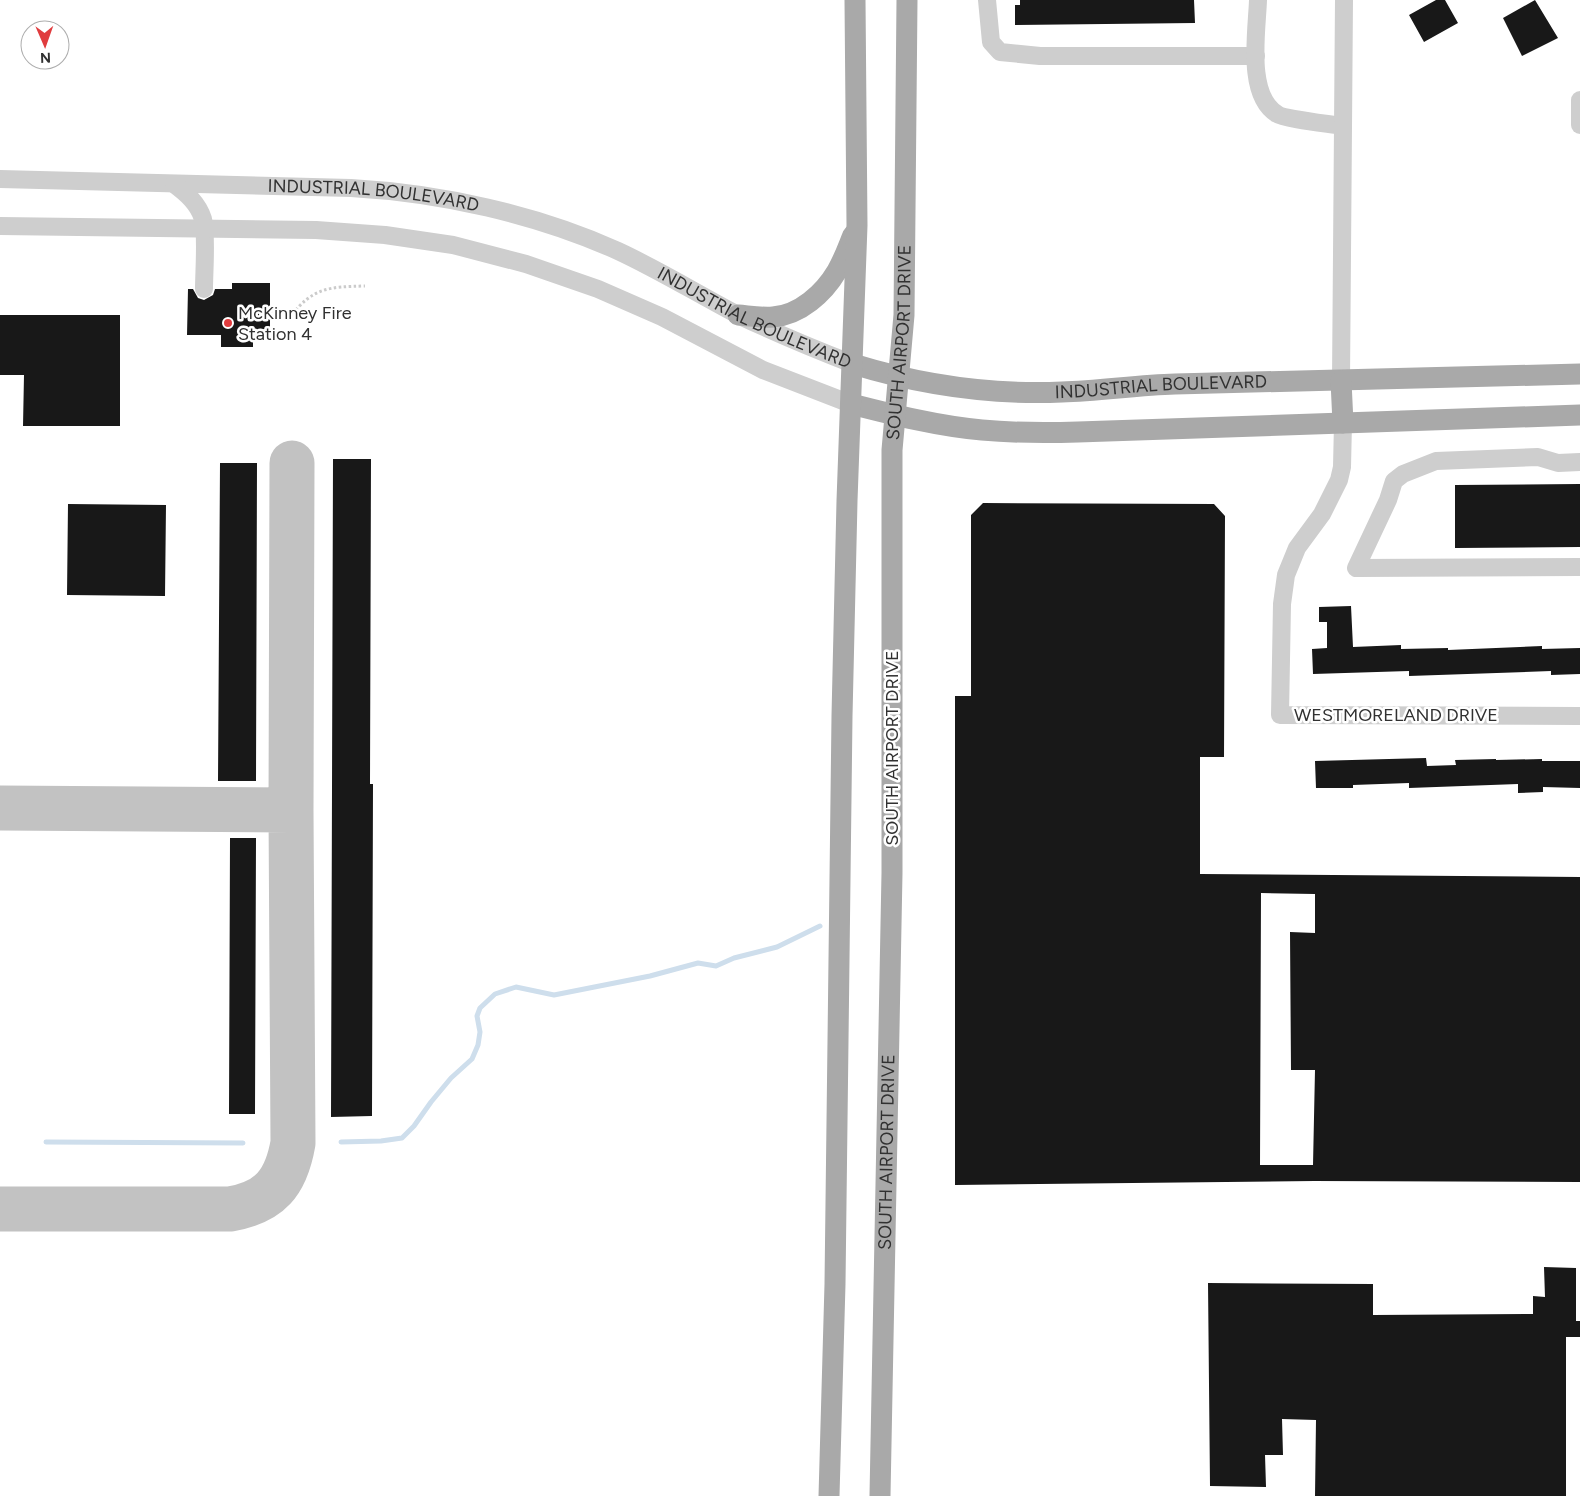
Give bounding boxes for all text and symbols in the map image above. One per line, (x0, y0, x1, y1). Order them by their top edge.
north arrow (20, 20, 70, 70)
text: N (40, 49, 51, 66)
street label: INDUSTRIAL BOULEVARD (267, 175, 481, 216)
street label: SOUTH AIRPORT DRIVE (882, 245, 916, 441)
street label: INDUSTRIAL BOULEVARD (654, 262, 854, 373)
place label: McKinney Fire Station 4 (238, 302, 352, 345)
marker: McKinney Fire Station 4 (222, 317, 234, 329)
street label: INDUSTRIAL BOULEVARD (1055, 371, 1267, 403)
street label: SOUTH AIRPORT DRIVE (881, 650, 903, 846)
street label: WESTMORELAND DRIVE (1294, 704, 1498, 726)
street label: SOUTH AIRPORT DRIVE (874, 1054, 900, 1250)

